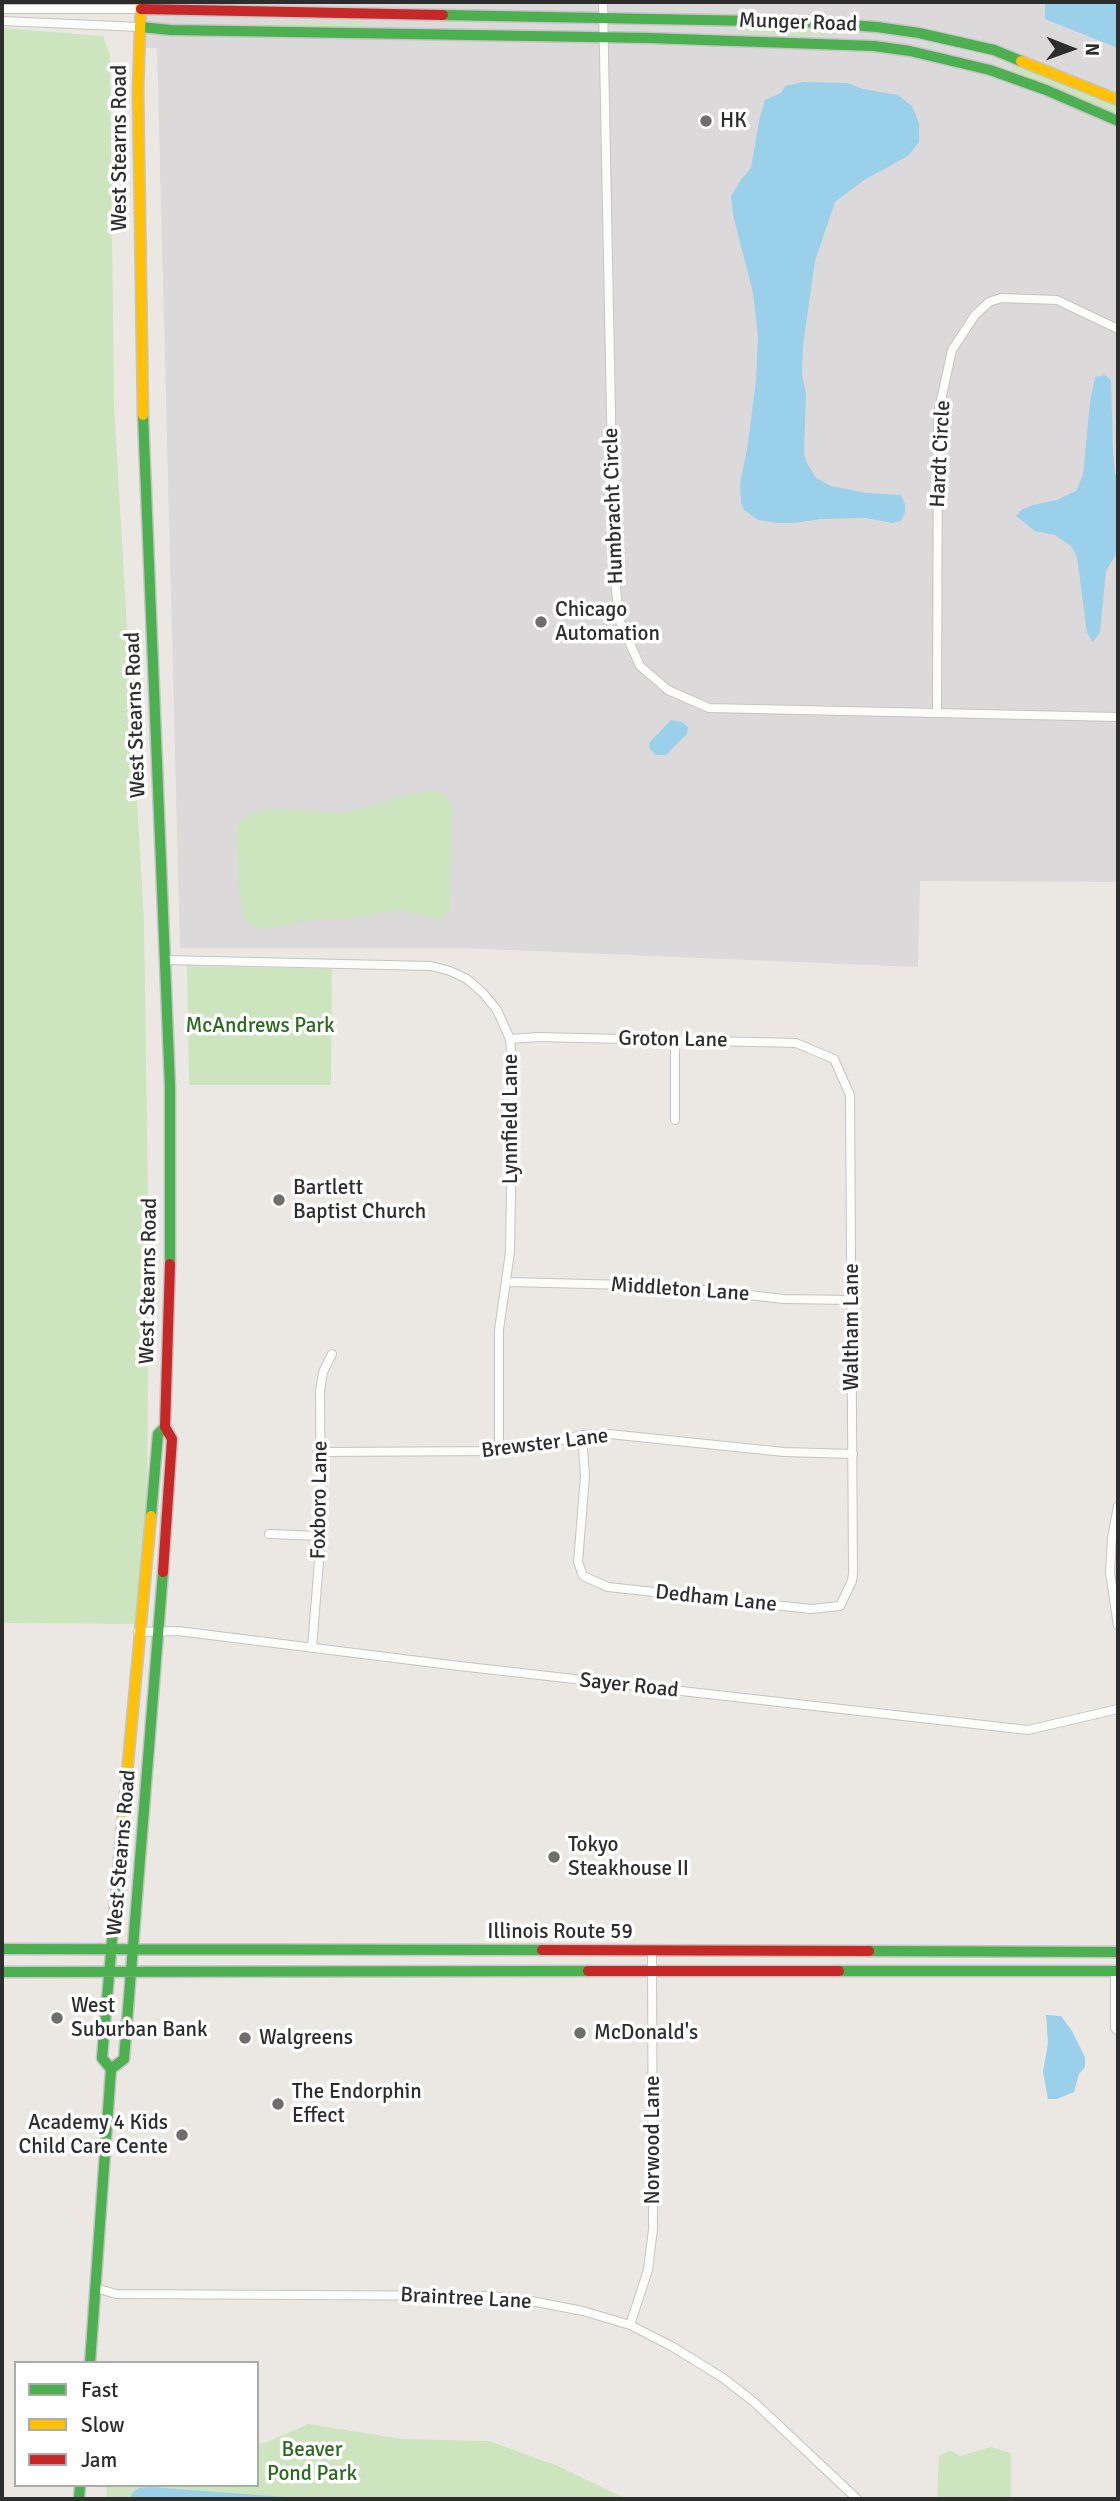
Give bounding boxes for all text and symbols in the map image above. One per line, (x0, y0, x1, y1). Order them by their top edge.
street label: Munger Road (738, 8, 858, 38)
north arrow (1036, 14, 1106, 84)
text: N (1080, 43, 1104, 56)
street label: West Stearns Road (107, 65, 133, 231)
place label: HK (720, 108, 747, 134)
marker: HK (698, 113, 714, 129)
street label: Hardt Circle (926, 400, 956, 508)
street label: Humbracht Circle (599, 427, 629, 585)
place label: Chicago Automation (555, 597, 660, 647)
marker: Chicago Automation (533, 614, 549, 630)
street label: West Stearns Road (121, 631, 151, 799)
park label: McAndrews Park (185, 1013, 335, 1039)
street label: Groton Lane (618, 1026, 728, 1054)
street label: Lynnfield Lane (498, 1054, 524, 1184)
place label: Bartlett Baptist Church (293, 1175, 426, 1225)
marker: Bartlett Baptist Church (271, 1192, 287, 1208)
street label: West Stearns Road (135, 1197, 163, 1365)
street label: Waltham Lane (839, 1263, 865, 1391)
street label: Middleton Lane (610, 1273, 750, 1307)
street label: Brewster Lane (480, 1424, 610, 1464)
street label: Foxboro Lane (306, 1440, 334, 1560)
street label: Dedham Lane (654, 1580, 778, 1618)
street label: Sayer Road (578, 1668, 680, 1704)
street label: West Stearns Road (102, 1769, 142, 1937)
place label: Tokyo Steakhouse II (568, 1832, 689, 1882)
marker: Tokyo Steakhouse II (546, 1849, 562, 1865)
street label: Illinois Route 59 (487, 1919, 633, 1945)
place label: West Suburban Bank (71, 1993, 208, 2043)
marker: West Suburban Bank (49, 2010, 65, 2026)
place label: McDonald's (594, 2020, 698, 2046)
place label: Walgreens (259, 2025, 353, 2051)
marker: McDonald's (572, 2025, 588, 2041)
marker: Walgreens (237, 2030, 253, 2046)
street label: Norwood Lane (640, 2075, 666, 2205)
place label: The Endorphin Effect (292, 2079, 422, 2129)
marker: The Endorphin Effect (270, 2096, 286, 2112)
place label: Academy 4 Kids Child Care Cente (19, 2110, 168, 2160)
marker: Academy 4 Kids Child Care Cente (174, 2127, 190, 2143)
street label: Braintree Lane (400, 2283, 532, 2315)
legend (14, 2361, 259, 2487)
text: Fast (81, 2377, 118, 2403)
text: Slow (81, 2412, 125, 2438)
park label: Beaver Pond Park (267, 2437, 357, 2487)
text: Jam (81, 2447, 117, 2473)

